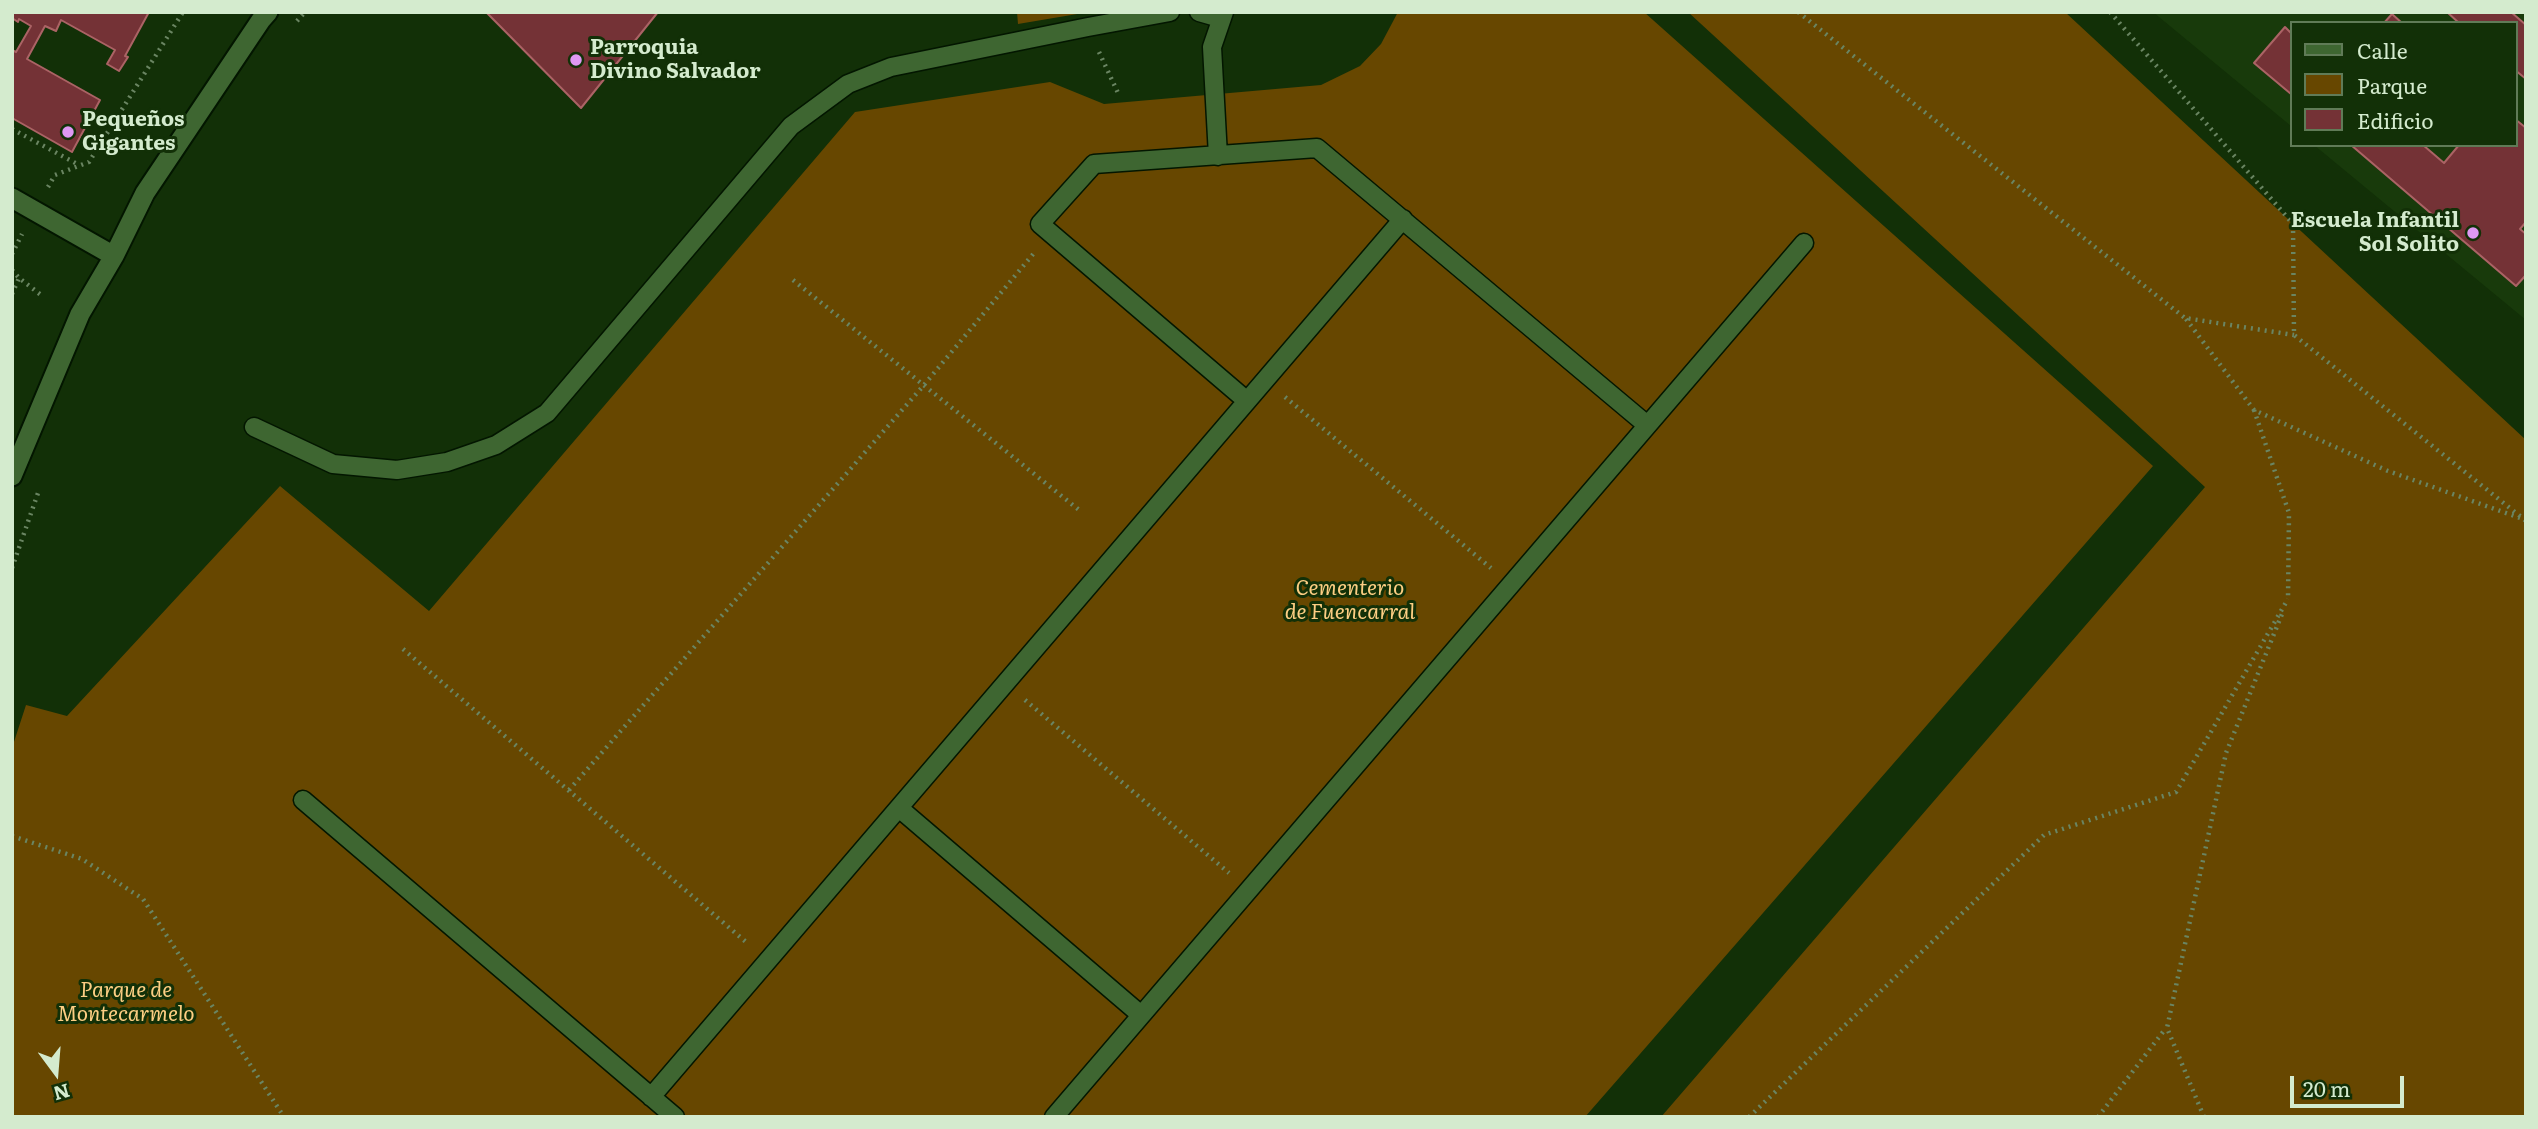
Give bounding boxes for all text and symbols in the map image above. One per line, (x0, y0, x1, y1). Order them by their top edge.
legend (2290, 21, 2517, 147)
text: Calle (2357, 34, 2408, 65)
place label: Parroquia Divino Salvador (590, 35, 761, 85)
marker: Parroquia Divino Salvador (568, 52, 584, 68)
text: Parque (2357, 69, 2427, 100)
text: Edificio (2357, 104, 2433, 135)
place label: Pequeños Gigantes (82, 107, 184, 157)
marker: Pequeños Gigantes (60, 124, 76, 140)
place label: Escuela Infantil Sol Solito (2291, 208, 2459, 258)
marker: Escuela Infantil Sol Solito (2465, 225, 2481, 241)
park label: Cementerio de Fuencarral (1285, 576, 1415, 626)
park label: Parque de Montecarmelo (57, 978, 195, 1028)
north arrow (21, 1038, 91, 1108)
scale bar (2293, 1062, 2407, 1106)
text: 20 m (2303, 1072, 2350, 1103)
text: N (50, 1078, 73, 1109)

